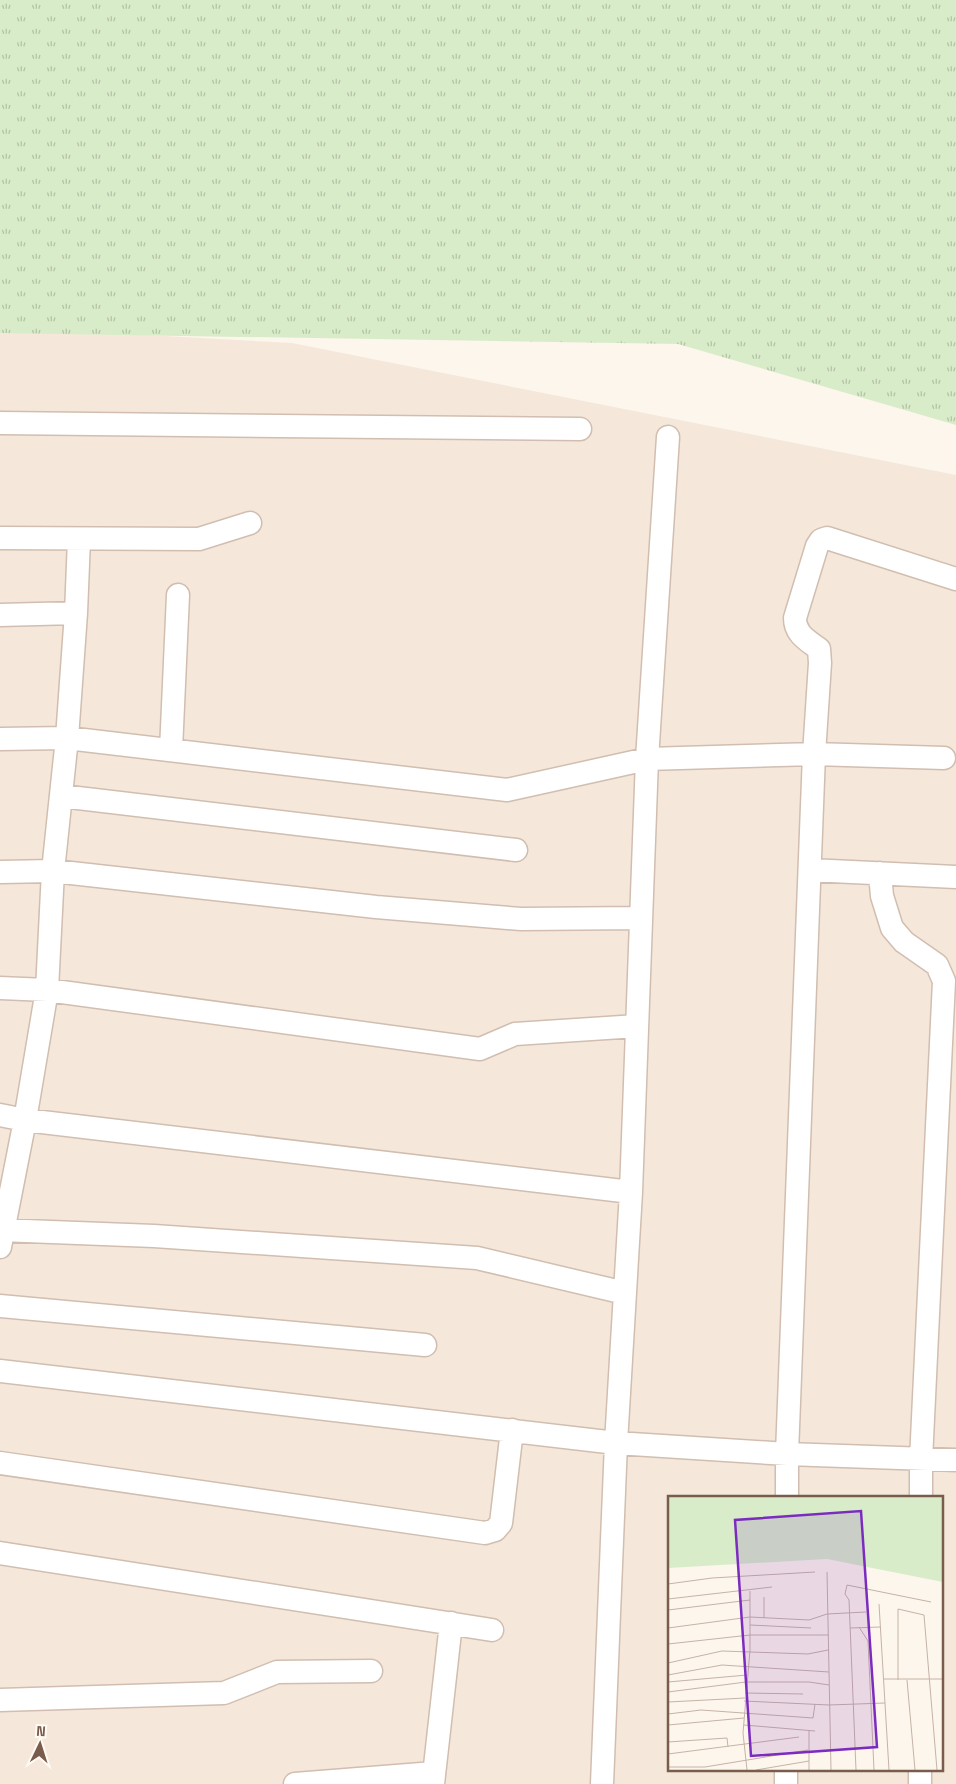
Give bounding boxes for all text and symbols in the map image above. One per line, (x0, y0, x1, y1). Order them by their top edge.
inset map (668, 1496, 944, 1772)
north arrow (15, 1719, 65, 1769)
text: N (36, 1722, 46, 1740)

